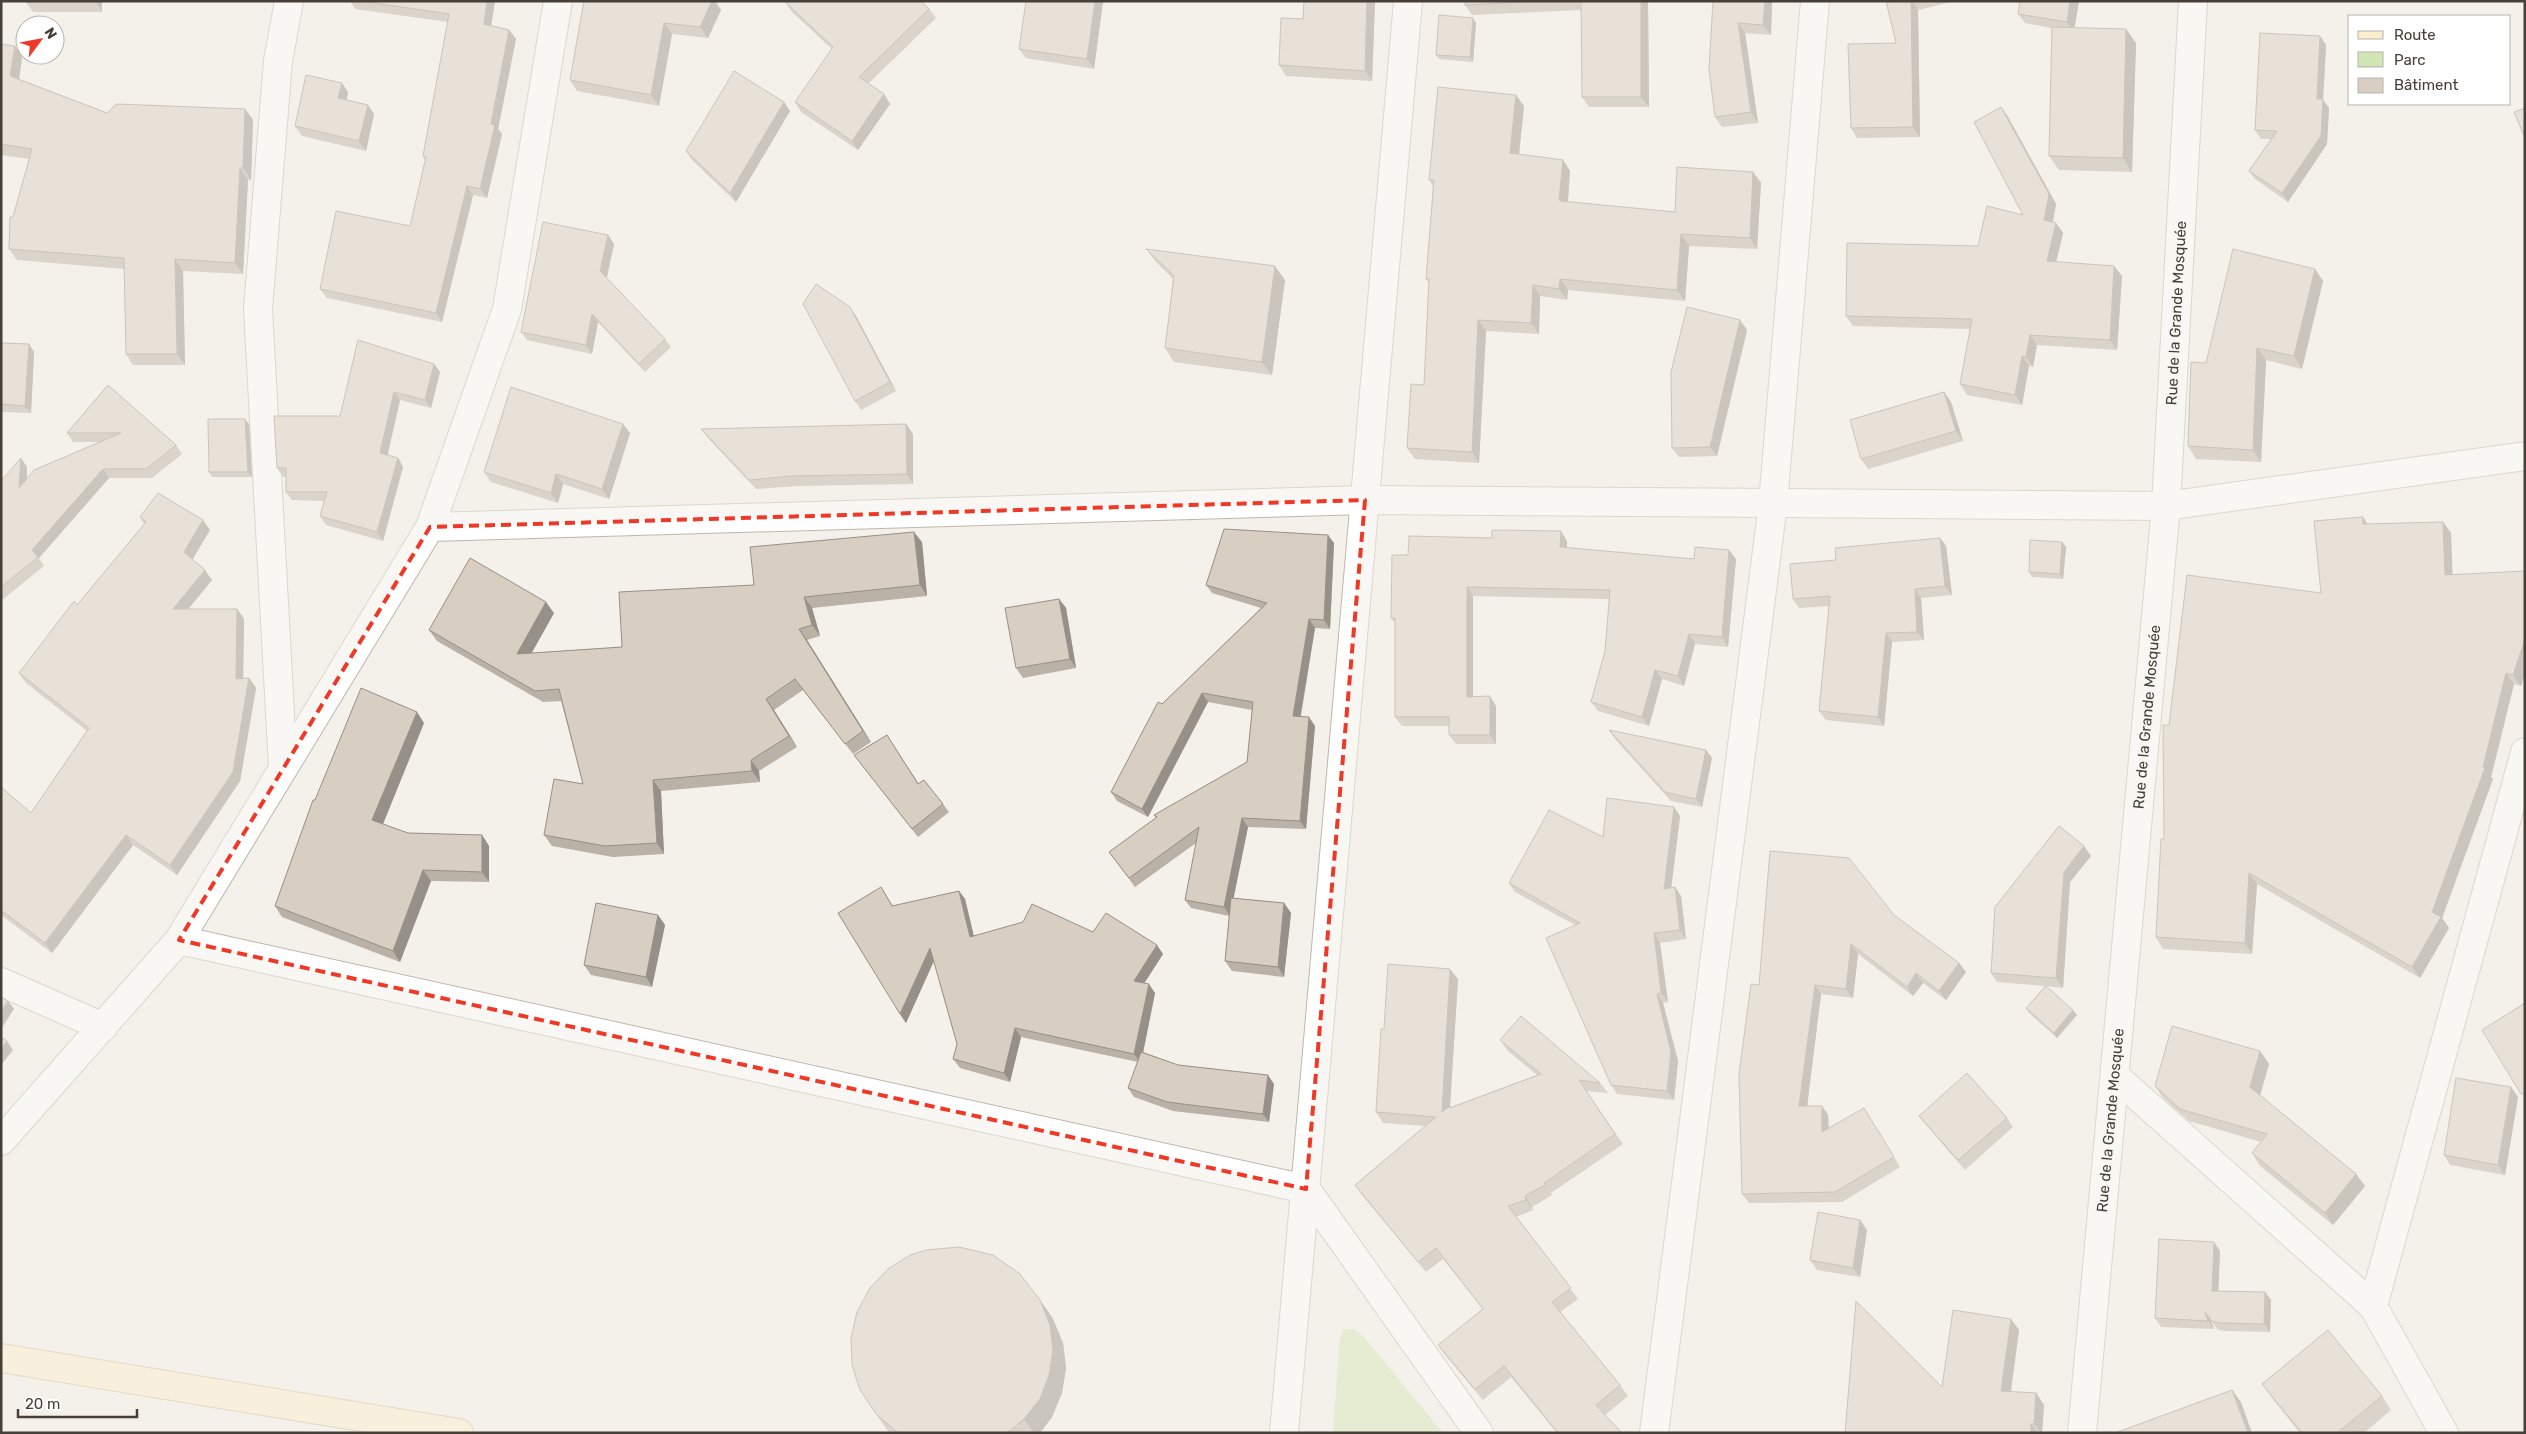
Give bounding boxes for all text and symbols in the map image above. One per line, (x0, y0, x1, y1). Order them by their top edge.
north arrow (15, 15, 65, 65)
legend (2348, 15, 2511, 105)
text: N (41, 25, 60, 42)
text: Route (2394, 26, 2436, 44)
text: Parc (2394, 51, 2426, 69)
text: Bâtiment (2394, 76, 2458, 94)
street label: Rue de la Grande Mosquée (2162, 220, 2190, 406)
street label: Rue de la Grande Mosquée (2130, 624, 2164, 810)
street label: Rue de la Grande Mosquée (2093, 1027, 2128, 1213)
scale bar (18, 1386, 136, 1418)
text: 20 m (25, 1395, 60, 1413)

